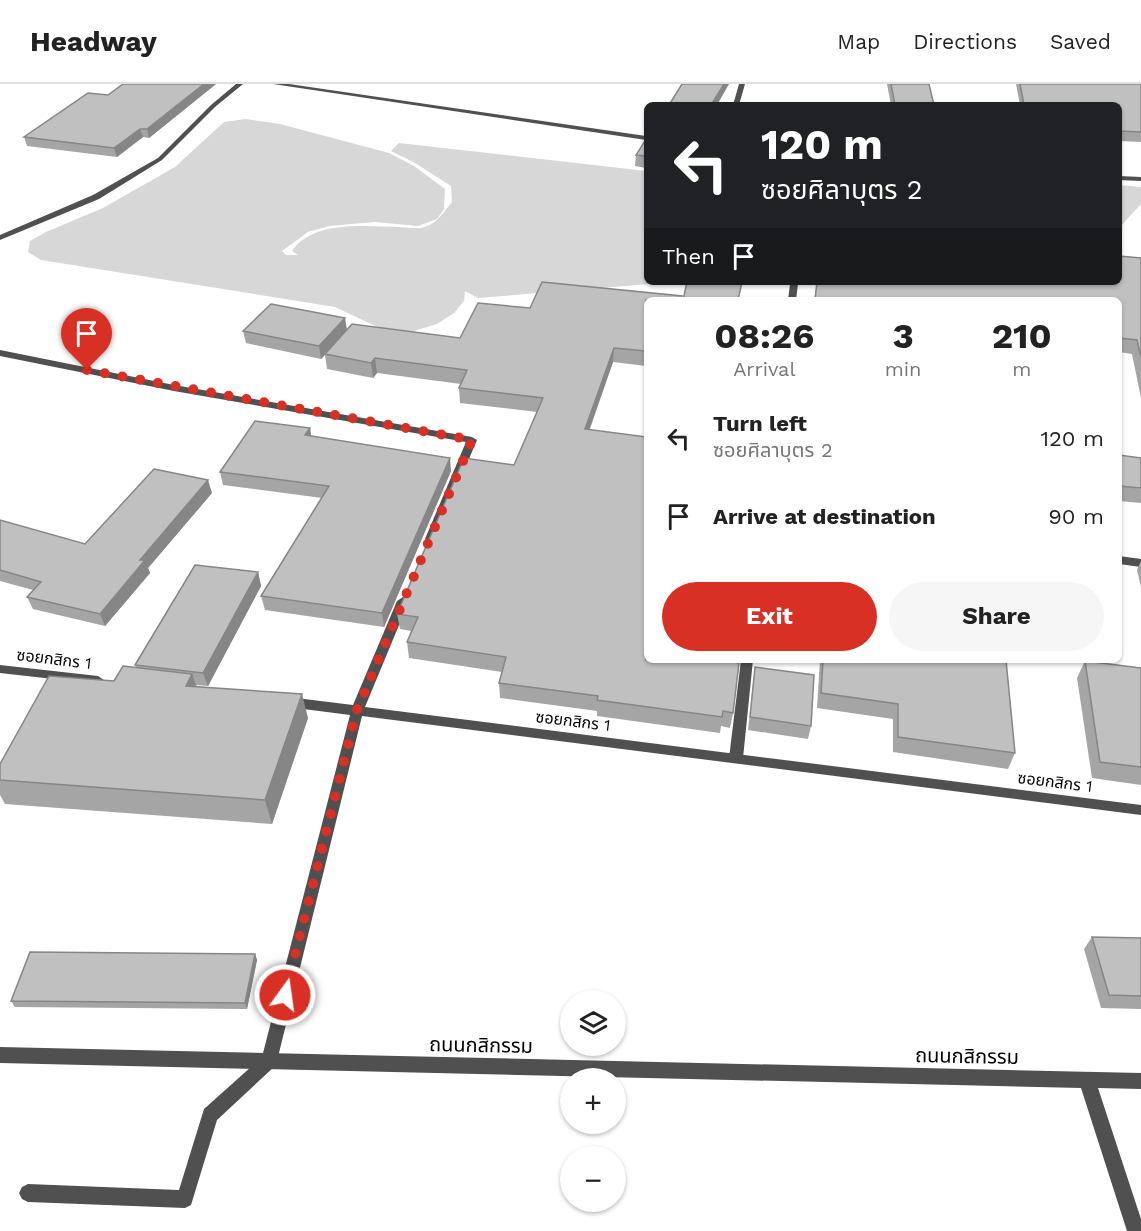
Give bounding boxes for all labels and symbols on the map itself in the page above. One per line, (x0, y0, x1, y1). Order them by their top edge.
pin (61, 308, 112, 370)
street label: ซอยกสิกร 1 (16, 645, 92, 673)
street label: ซอยกสิกร 1 (535, 707, 611, 735)
street label: ซอยกสิกร 1 (1017, 768, 1093, 796)
position arrow (253, 963, 317, 1027)
street label: ถนนกสิกรรม (429, 1032, 533, 1058)
street label: ถนนกสิกรรม (915, 1043, 1019, 1069)

